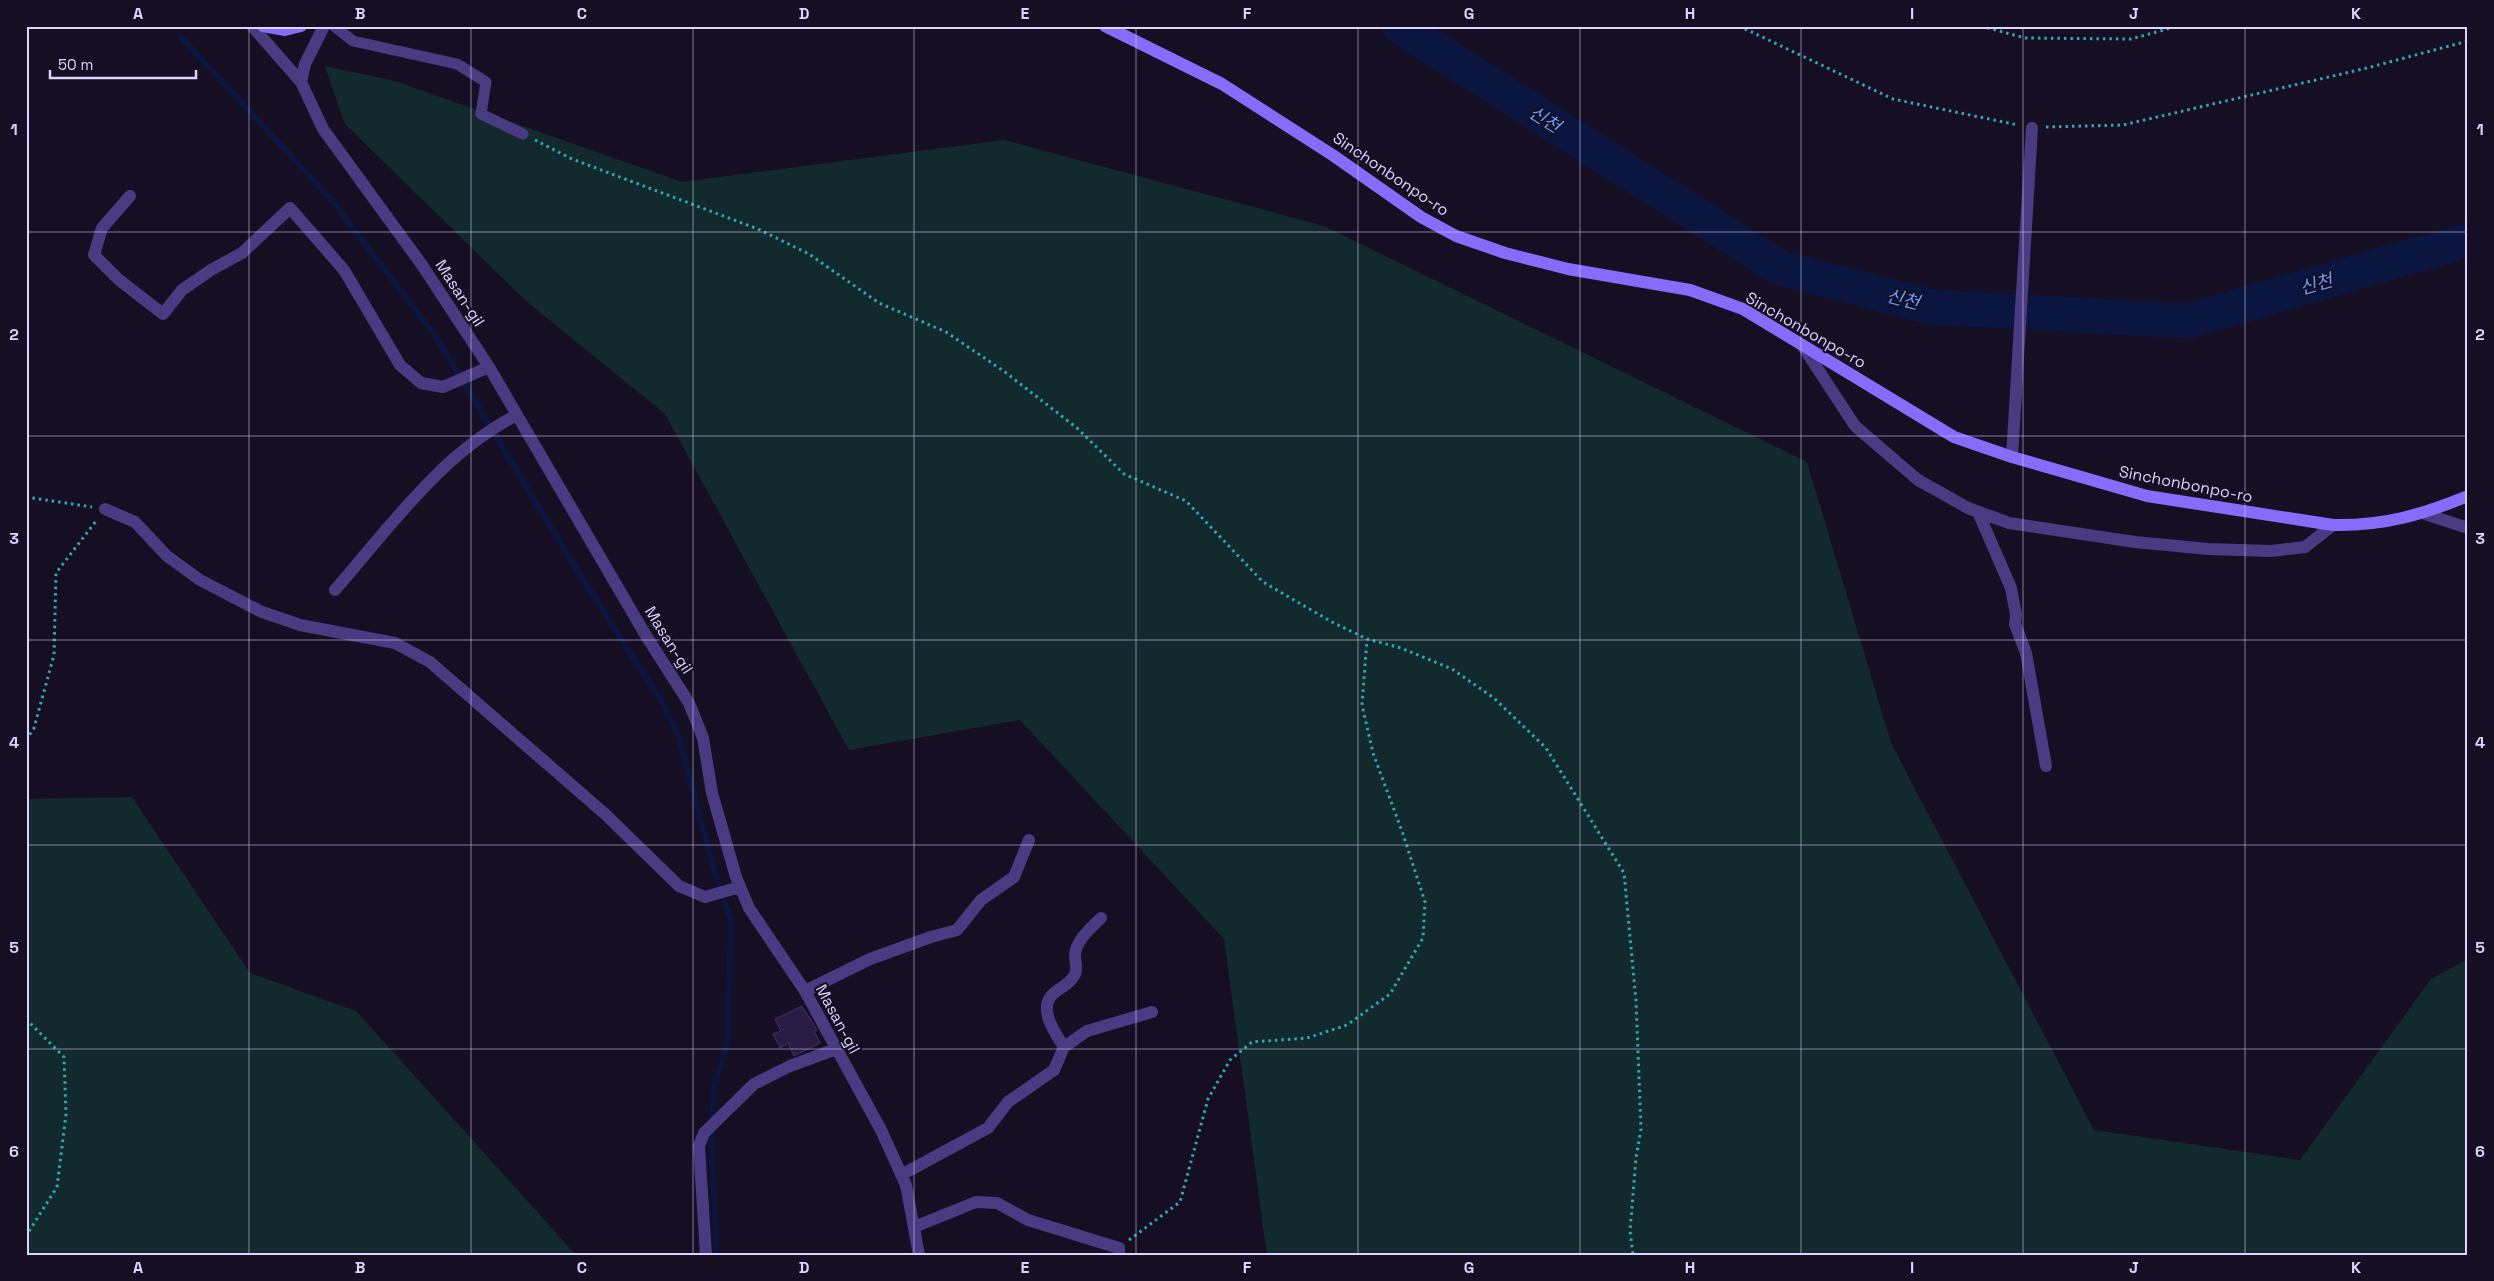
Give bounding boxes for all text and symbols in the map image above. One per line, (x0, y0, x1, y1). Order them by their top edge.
text: A (133, 3, 143, 24)
text: B (355, 3, 365, 24)
text: C (577, 3, 587, 24)
text: D (799, 3, 809, 24)
text: E (1021, 3, 1030, 24)
text: F (1243, 3, 1252, 24)
text: G (1464, 3, 1474, 24)
text: H (1685, 3, 1695, 24)
text: I (1910, 3, 1914, 24)
text: J (2129, 3, 2139, 24)
text: K (2351, 3, 2361, 24)
scale bar (50, 48, 196, 80)
text: 50 m (58, 55, 93, 74)
water label: 신천 (1525, 100, 1567, 139)
text: 1 (10, 119, 18, 140)
text: 1 (2476, 119, 2484, 140)
street label: Sinchonbonpo-ro (1329, 127, 1453, 221)
street label: Masan-gil (431, 256, 489, 330)
water label: 신천 (2297, 268, 2337, 300)
water label: 신천 (1884, 284, 1924, 315)
street label: Sinchonbonpo-ro (1742, 287, 1870, 373)
text: 2 (9, 324, 19, 345)
text: 2 (2475, 324, 2485, 345)
street label: Sinchonbonpo-ro (2117, 461, 2255, 507)
text: 3 (9, 528, 19, 549)
text: 3 (2475, 528, 2485, 549)
street label: Masan-gil (640, 602, 698, 678)
text: 4 (9, 732, 19, 753)
text: 4 (2475, 732, 2485, 753)
text: 5 (9, 937, 19, 958)
text: 5 (2475, 937, 2485, 958)
street label: Masan-gil (811, 981, 865, 1057)
text: 6 (9, 1141, 19, 1162)
text: 6 (2475, 1141, 2485, 1162)
text: A (133, 1257, 143, 1278)
text: B (355, 1257, 365, 1278)
text: C (577, 1257, 587, 1278)
text: D (799, 1257, 809, 1278)
text: E (1021, 1257, 1030, 1278)
text: F (1243, 1257, 1252, 1278)
text: G (1464, 1257, 1474, 1278)
text: H (1685, 1257, 1695, 1278)
text: I (1910, 1257, 1914, 1278)
text: J (2129, 1257, 2139, 1278)
text: K (2351, 1257, 2361, 1278)

